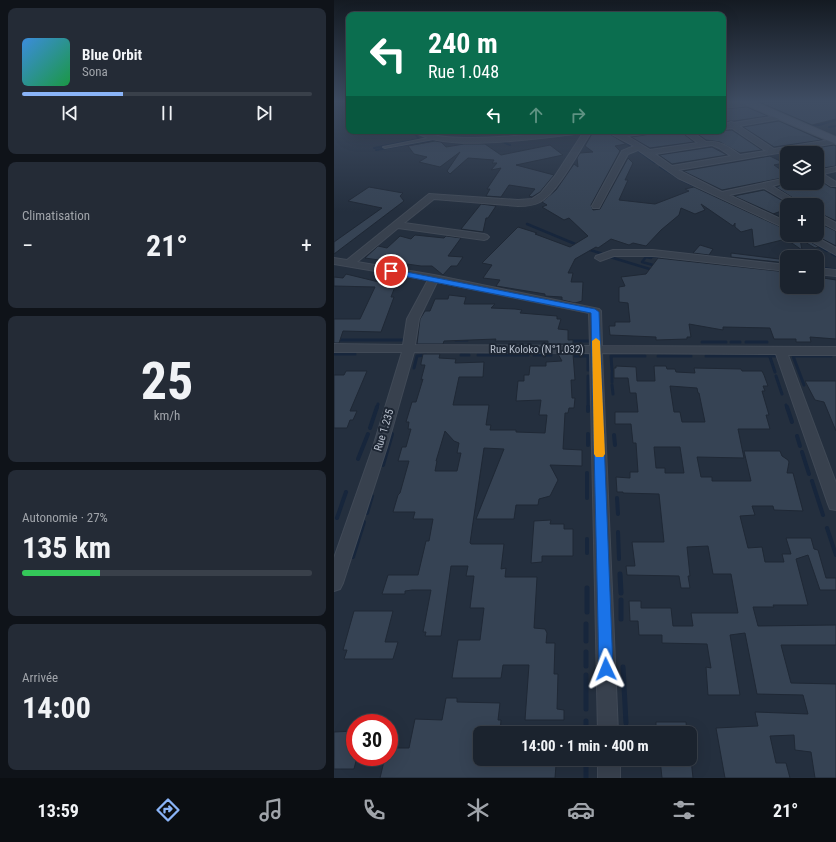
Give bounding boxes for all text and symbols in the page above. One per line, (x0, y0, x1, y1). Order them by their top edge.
text: 240 m (428, 27, 498, 60)
icon: left (362, 28, 414, 80)
text: Blue Orbit (82, 46, 142, 64)
text: Rue 1.048 (428, 61, 499, 82)
text: Sona (82, 64, 108, 79)
icon: previous (59, 102, 81, 124)
icon: pause (156, 102, 178, 124)
icon: next (253, 102, 275, 124)
icon: left (483, 104, 505, 126)
icon: ahead (525, 104, 547, 126)
icon: right (567, 104, 589, 126)
map controls (780, 146, 824, 294)
button: layers (780, 146, 824, 190)
button: + (780, 198, 824, 242)
text: Climatisation (22, 208, 90, 223)
text: 21° (146, 228, 188, 263)
text: − (22, 233, 33, 258)
text: + (301, 233, 312, 258)
button: − (780, 250, 824, 294)
pin (374, 254, 408, 288)
icon: arrive (380, 260, 402, 282)
street label: Rue Koloko (N°1.032) (490, 343, 584, 356)
text: 25 (141, 351, 193, 412)
street label: Rue 1.235 (371, 407, 397, 453)
text: km/h (154, 408, 180, 423)
text: Autonomie · 27% (22, 510, 108, 525)
text: 135 km (22, 530, 111, 565)
position arrow (585, 648, 627, 690)
text: Arrivée (22, 670, 58, 685)
text: 14:00 (22, 690, 91, 725)
speed limit sign: 30 (346, 714, 398, 766)
text: 14:00 · 1 min · 400 m (521, 737, 649, 755)
icon: directions (154, 796, 182, 824)
icon: music (257, 796, 285, 824)
icon: phone (360, 796, 388, 824)
icon: climate (464, 796, 492, 824)
icon: car (567, 796, 595, 824)
icon: filters (670, 796, 698, 824)
text: 13:59 (38, 800, 79, 821)
text: 21° (773, 800, 798, 821)

